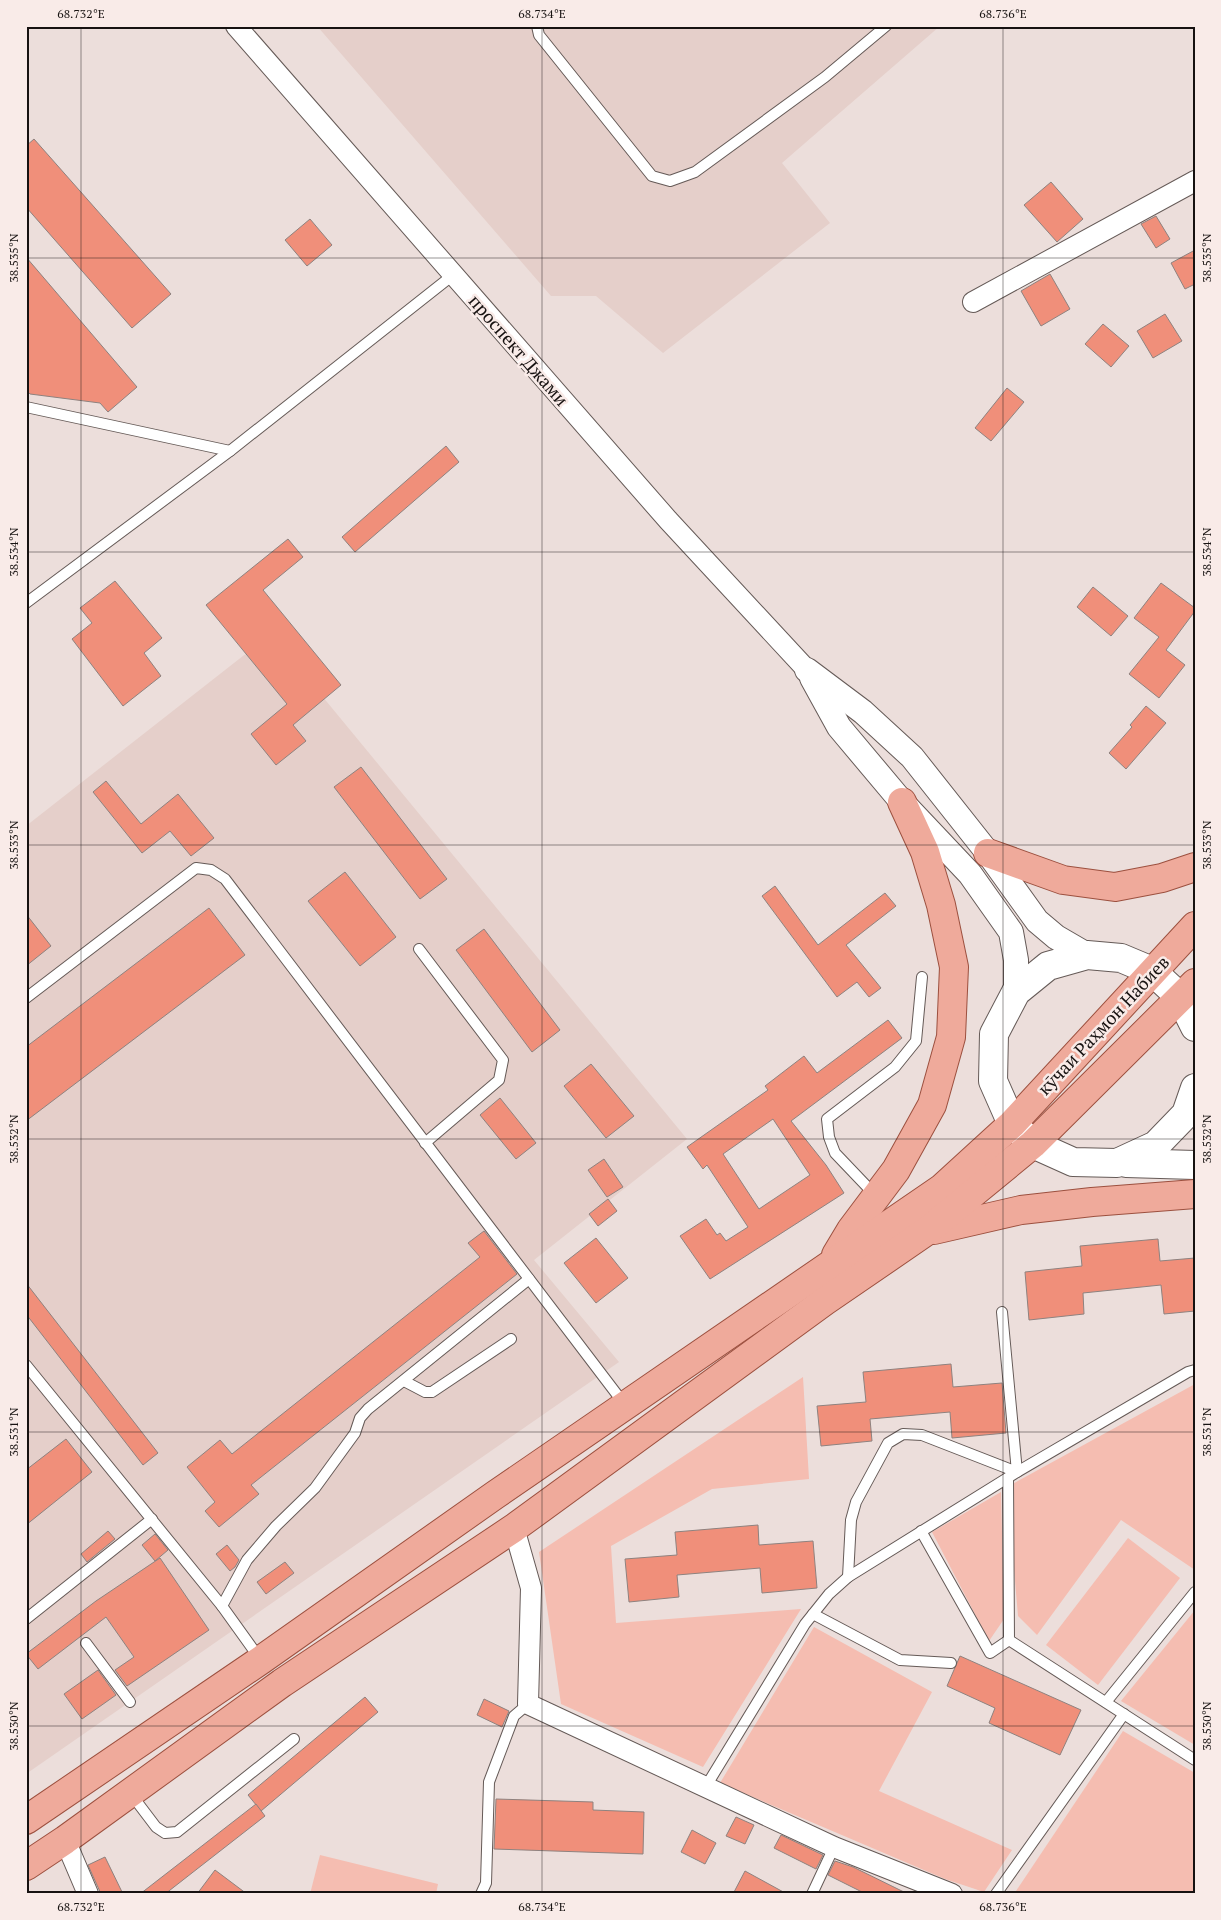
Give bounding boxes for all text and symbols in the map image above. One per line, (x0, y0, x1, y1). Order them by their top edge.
text: 68.732°E (57, 6, 105, 21)
text: 68.734°E (518, 6, 566, 21)
text: 68.736°E (979, 6, 1027, 21)
text: 38.535°N (6, 233, 21, 283)
text: 38.535°N (1199, 233, 1214, 283)
street label: проспект Джами (464, 289, 574, 411)
text: 38.534°N (6, 527, 21, 577)
text: 38.534°N (1199, 527, 1214, 577)
text: 38.533°N (6, 820, 21, 870)
text: 38.533°N (1199, 820, 1214, 870)
street label: кӯчаи Раҳмон Набиев (1032, 950, 1174, 1100)
text: 38.532°N (6, 1114, 21, 1164)
text: 38.532°N (1199, 1114, 1214, 1164)
text: 38.531°N (6, 1407, 21, 1457)
text: 38.531°N (1199, 1407, 1214, 1457)
text: 38.530°N (6, 1701, 21, 1751)
text: 38.530°N (1199, 1701, 1214, 1751)
text: 68.732°E (57, 1899, 105, 1914)
text: 68.734°E (518, 1899, 566, 1914)
text: 68.736°E (979, 1899, 1027, 1914)

